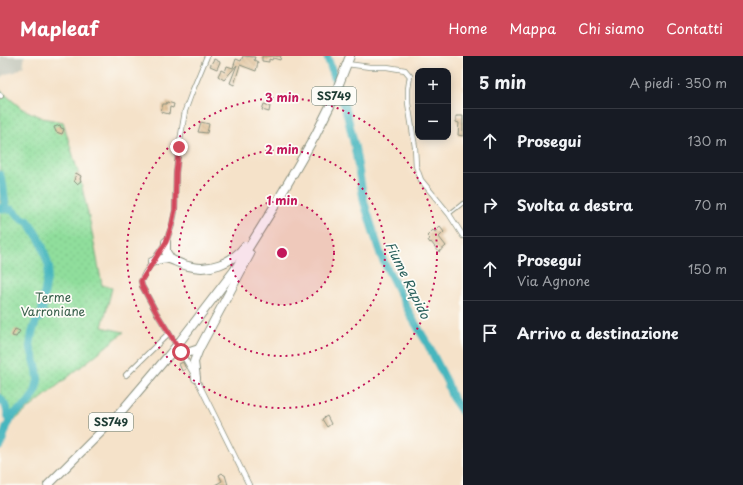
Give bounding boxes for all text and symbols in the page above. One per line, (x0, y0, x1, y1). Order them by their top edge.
text: Mapleaf (20, 14, 98, 42)
text: Home (449, 18, 487, 39)
text: Mappa (509, 18, 556, 39)
text: Chi siamo (578, 18, 644, 39)
text: Contatti (666, 18, 723, 39)
map controls (415, 68, 451, 140)
button: + (415, 68, 451, 104)
text: 5 min (479, 69, 526, 95)
text: A piedi · 350 m (629, 73, 727, 92)
road number: SS749 (312, 87, 356, 105)
text: 3 min (265, 88, 299, 106)
button: − (415, 104, 451, 140)
text: Prosegui (517, 129, 581, 152)
icon: ahead (479, 130, 501, 152)
text: 130 m (688, 131, 727, 150)
route end (170, 138, 188, 156)
text: 2 min (265, 140, 299, 158)
text: 1 min (266, 191, 298, 209)
text: Svolta a destra (517, 193, 633, 216)
icon: right (479, 194, 501, 216)
text: 70 m (694, 195, 727, 214)
water label: Fiume Rapido (382, 238, 436, 322)
centre of rings (275, 246, 289, 260)
text: Prosegui (517, 248, 581, 271)
icon: ahead (479, 258, 501, 280)
text: 150 m (688, 259, 727, 278)
text: Via Agnone (517, 271, 590, 290)
park label: Terme Varroniane (21, 288, 86, 320)
text: Arrivo a destinazione (517, 321, 679, 344)
icon: arrive (479, 322, 501, 344)
route start (172, 343, 190, 361)
road number: SS749 (89, 413, 133, 431)

